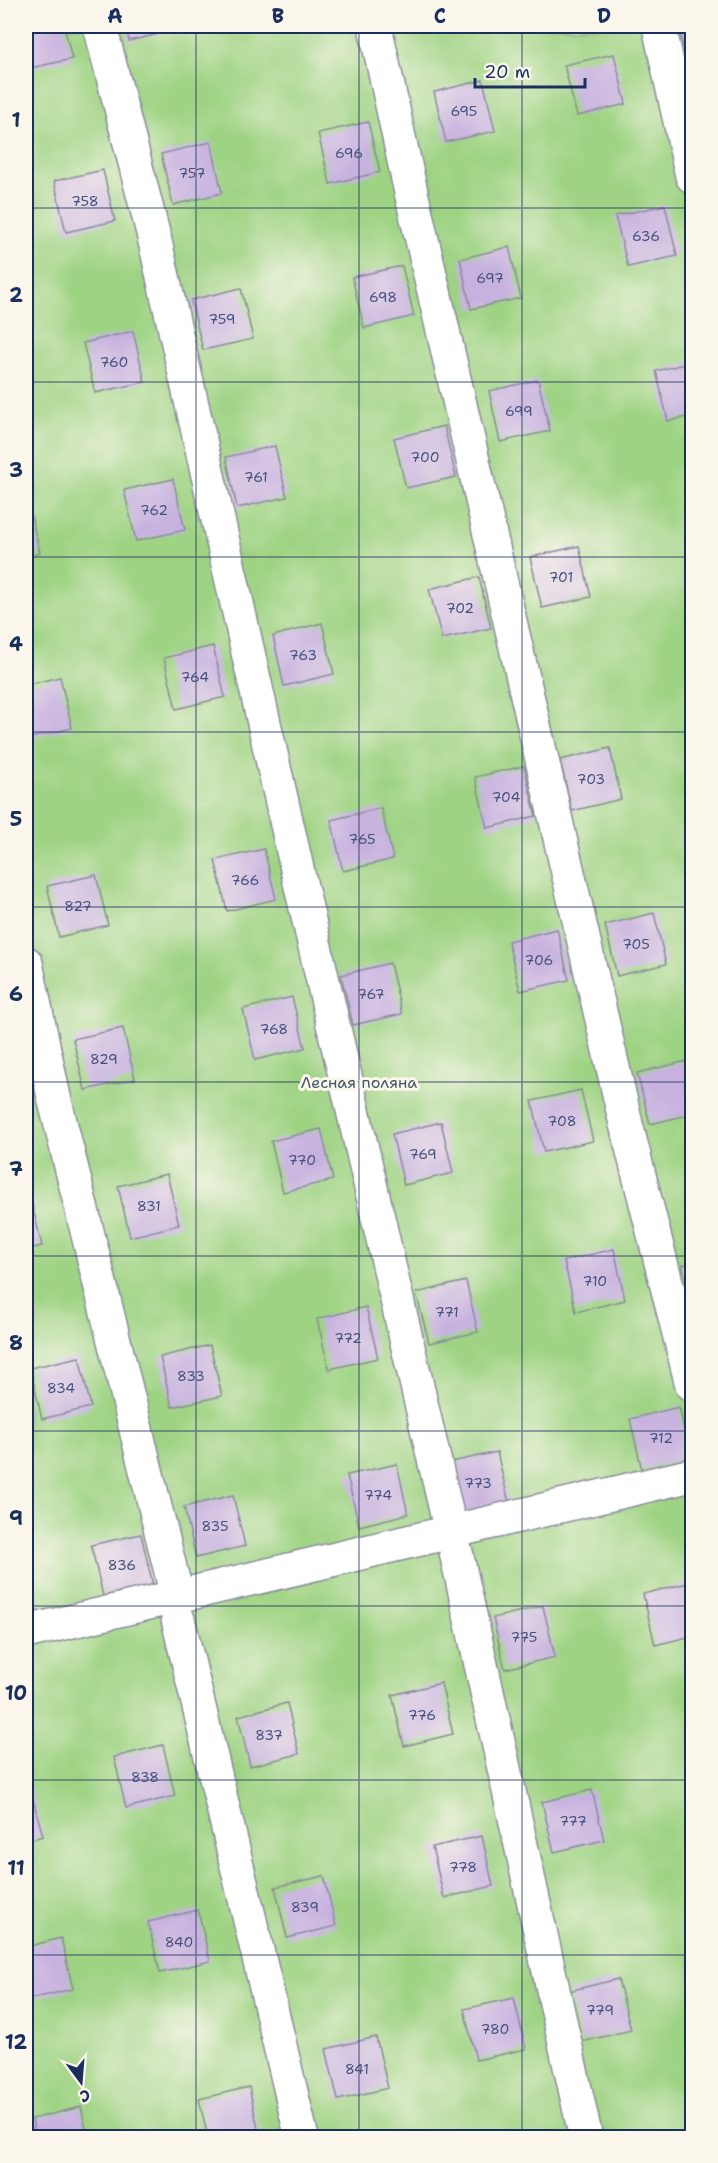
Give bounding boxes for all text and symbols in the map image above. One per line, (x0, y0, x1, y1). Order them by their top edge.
text: A (107, 3, 123, 29)
text: B (272, 3, 284, 29)
text: C (434, 3, 446, 29)
text: D (597, 3, 611, 29)
scale bar (475, 51, 584, 89)
text: 20 m (484, 60, 530, 84)
house number: 695 (451, 102, 477, 120)
text: 1 (11, 107, 21, 133)
house number: 696 (335, 144, 363, 162)
house number: 757 (179, 164, 205, 182)
house number: 758 (71, 192, 99, 210)
house number: 636 (632, 227, 660, 245)
house number: 697 (476, 269, 504, 287)
text: 2 (9, 282, 23, 308)
house number: 698 (369, 288, 397, 306)
house number: 759 (208, 310, 236, 328)
house number: 760 (100, 353, 128, 371)
house number: 699 (505, 402, 533, 420)
house number: 700 (411, 448, 439, 466)
text: 3 (9, 457, 23, 483)
house number: 761 (244, 468, 268, 486)
house number: 762 (140, 501, 168, 519)
house number: 701 (549, 568, 573, 586)
house number: 702 (446, 599, 474, 617)
text: 4 (9, 631, 23, 657)
house number: 763 (289, 646, 317, 664)
house number: 764 (181, 668, 209, 686)
house number: 703 (577, 770, 605, 788)
house number: 704 (492, 788, 521, 806)
text: 5 (10, 806, 22, 832)
house number: 765 (348, 830, 376, 848)
house number: 766 (231, 871, 259, 889)
house number: 827 (64, 897, 92, 915)
house number: 705 (622, 935, 650, 953)
house number: 706 (525, 951, 553, 969)
text: 6 (9, 981, 23, 1007)
house number: 767 (357, 985, 385, 1003)
house number: 768 (260, 1020, 288, 1038)
house number: 829 (90, 1050, 118, 1068)
park label: Лесная поляна (301, 1072, 417, 1093)
house number: 708 (548, 1112, 576, 1130)
house number: 769 (409, 1145, 437, 1163)
house number: 770 (288, 1151, 316, 1169)
text: 7 (9, 1156, 23, 1182)
house number: 831 (137, 1197, 161, 1215)
house number: 710 (583, 1272, 607, 1290)
house number: 771 (435, 1303, 459, 1321)
house number: 772 (334, 1329, 362, 1347)
text: 8 (9, 1330, 23, 1356)
house number: 833 (177, 1367, 205, 1385)
house number: 834 (47, 1379, 75, 1397)
house number: 712 (649, 1429, 673, 1447)
house number: 773 (464, 1474, 492, 1492)
house number: 774 (364, 1486, 392, 1504)
text: 9 (9, 1505, 23, 1531)
house number: 835 (202, 1517, 229, 1535)
house number: 836 (108, 1556, 136, 1574)
house number: 775 (511, 1628, 537, 1646)
text: 10 (5, 1680, 27, 1706)
house number: 776 (408, 1706, 436, 1724)
house number: 837 (255, 1726, 283, 1744)
house number: 838 (131, 1768, 159, 1786)
house number: 777 (559, 1812, 587, 1830)
text: 11 (7, 1855, 25, 1881)
house number: 778 (449, 1858, 477, 1876)
house number: 839 (291, 1898, 319, 1916)
house number: 840 (165, 1933, 193, 1951)
house number: 779 (586, 2001, 614, 2019)
house number: 780 (481, 2020, 509, 2038)
text: 12 (5, 2029, 27, 2055)
north arrow (51, 2052, 111, 2112)
house number: 841 (345, 2060, 369, 2078)
text: С (77, 2084, 93, 2107)

